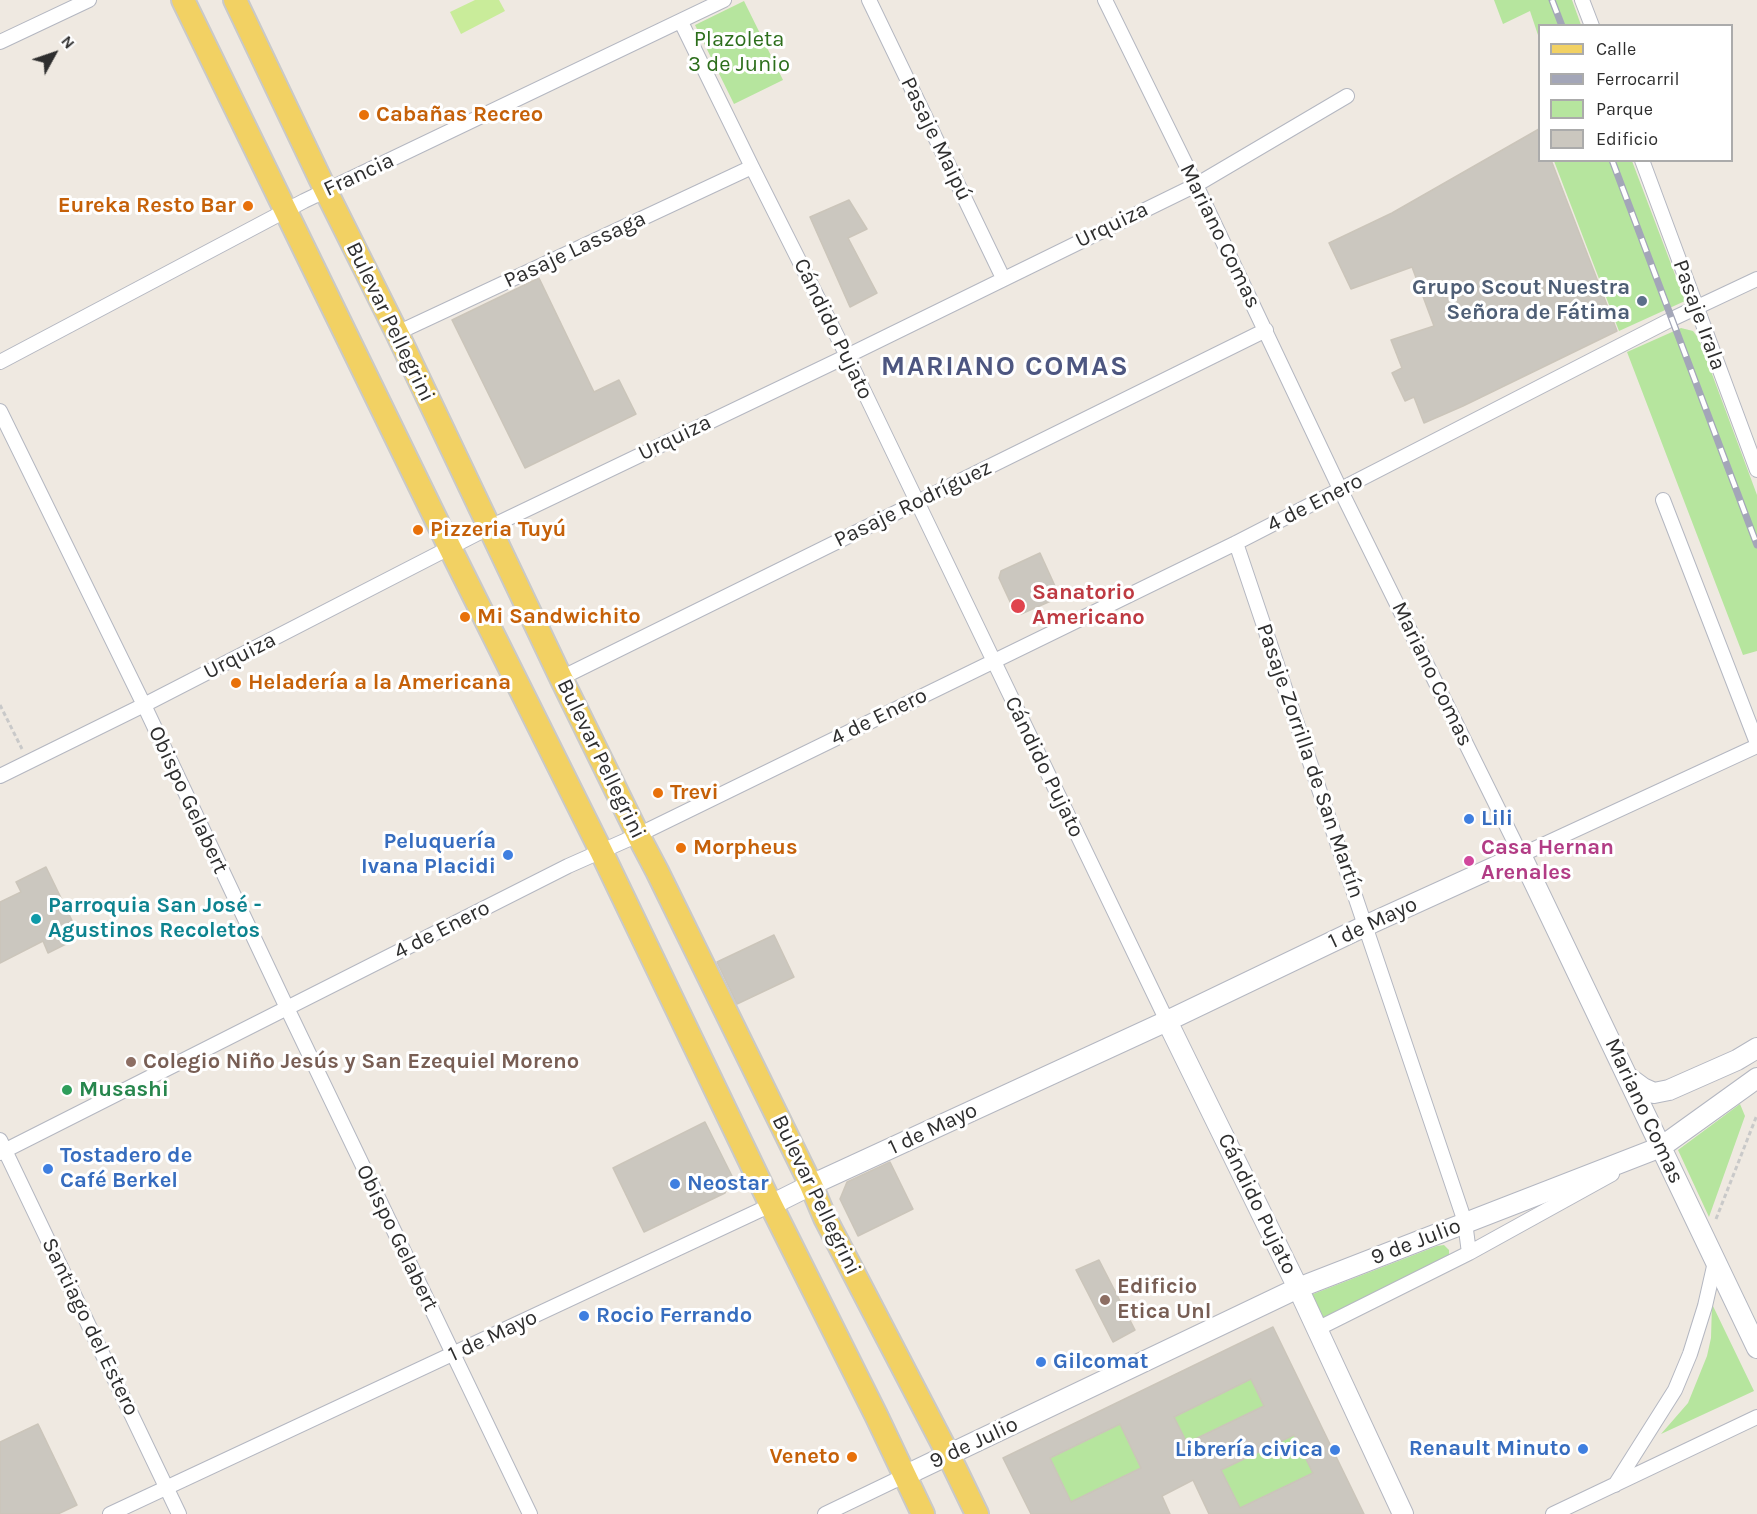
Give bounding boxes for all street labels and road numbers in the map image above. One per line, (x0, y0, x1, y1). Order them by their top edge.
street label: Pasaje Maipú (895, 73, 977, 205)
street label: Francia (319, 147, 399, 203)
street label: Mariano Comas (1174, 159, 1266, 313)
street label: Urquiza (1071, 196, 1153, 254)
street label: Pasaje Lassaga (500, 206, 650, 294)
street label: Bulevar Pellegrini (340, 238, 440, 406)
street label: Cándido Pujato (787, 254, 879, 404)
street label: Pasaje Irala (1667, 256, 1731, 374)
street label: Urquiza (634, 409, 716, 467)
street label: Pasaje Rodríguez (830, 454, 996, 554)
street label: 4 de Enero (1263, 468, 1367, 538)
street label: Mariano Comas (1386, 597, 1478, 751)
street label: Pasaje Zorrilla de San Martín (1251, 620, 1369, 902)
street label: Urquiza (199, 627, 281, 685)
street label: Bulevar Pellegrini (551, 675, 651, 843)
street label: 4 de Enero (826, 682, 932, 752)
street label: Cándido Pujato (998, 692, 1090, 842)
street label: Obispo Gelabert (142, 722, 234, 878)
street label: 1 de Mayo (1324, 891, 1422, 955)
street label: 4 de Enero (390, 895, 494, 965)
street label: Mariano Comas (1599, 1034, 1689, 1188)
street label: 1 de Mayo (884, 1097, 982, 1161)
street label: Bulevar Pellegrini (766, 1111, 866, 1279)
street label: Cándido Pujato (1211, 1129, 1303, 1279)
street label: Obispo Gelabert (350, 1160, 444, 1316)
street label: 9 de Julio (1367, 1213, 1465, 1271)
street label: Santiago del Estero (36, 1234, 144, 1420)
street label: 1 de Mayo (444, 1304, 542, 1368)
street label: 9 de Julio (926, 1411, 1022, 1475)

